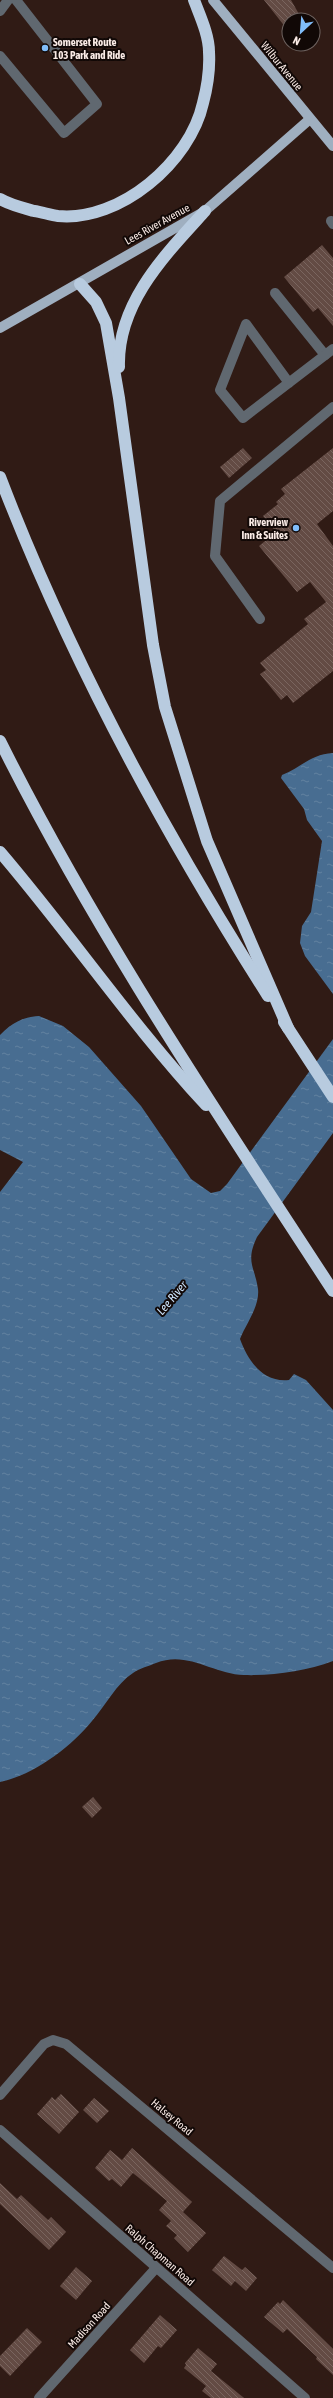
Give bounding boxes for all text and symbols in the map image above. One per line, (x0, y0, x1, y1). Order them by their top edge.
north arrow (281, 12, 321, 52)
text: N (291, 34, 302, 48)
place label: Somerset Route 103 Park and Ride (53, 36, 125, 61)
street label: Wilbur Avenue (259, 39, 305, 93)
marker: Somerset Route 103 Park and Ride (40, 43, 50, 53)
street label: Lees River Avenue (123, 201, 191, 247)
place label: Riverview Inn & Suites (241, 516, 288, 541)
marker: Riverview Inn & Suites (291, 523, 301, 533)
water label: Lee River (154, 1278, 190, 1318)
street label: Halsey Road (149, 2096, 195, 2138)
street label: Ralph Chapman Road (123, 2222, 197, 2288)
street label: Madison Road (65, 2300, 113, 2350)

